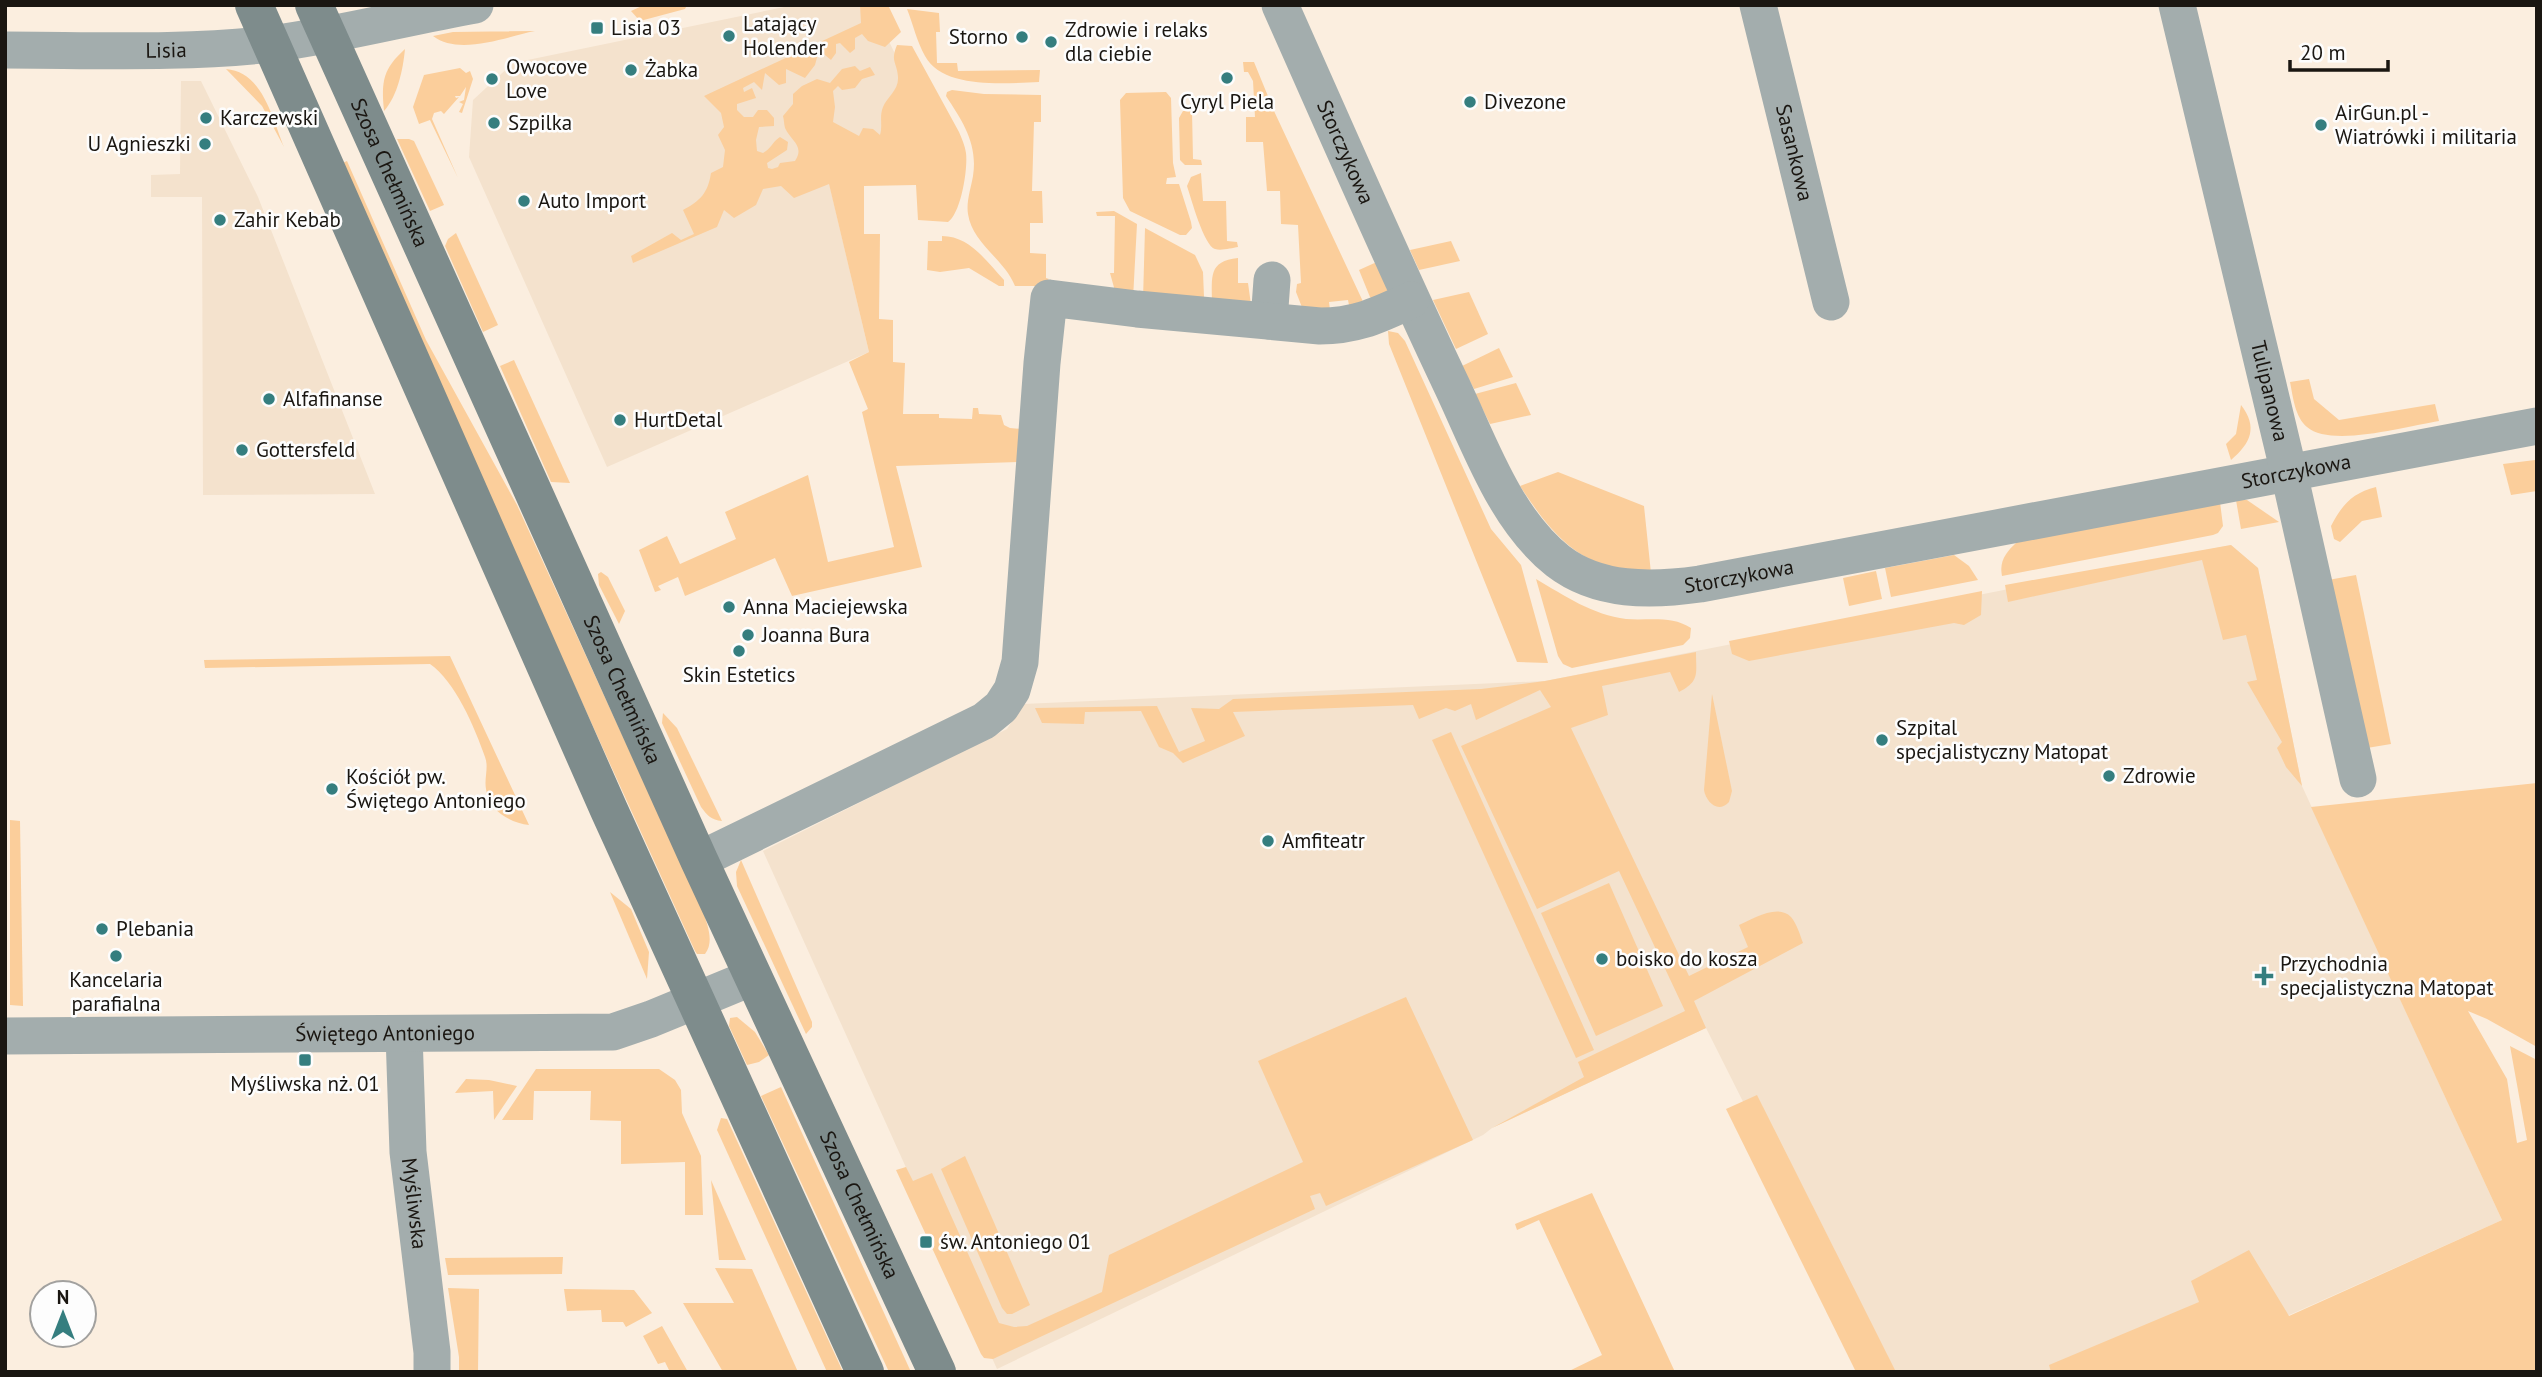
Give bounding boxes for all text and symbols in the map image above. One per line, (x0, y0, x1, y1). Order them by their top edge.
place label: Latający Holender (743, 10, 826, 61)
place label: Lisia 03 (611, 14, 681, 41)
place label: Zdrowie i relaks dla ciebie (1065, 16, 1208, 67)
marker: Lisia 03 (589, 20, 605, 36)
place label: Storno (949, 23, 1008, 50)
marker: Latający Holender (721, 28, 737, 44)
scale bar (2290, 28, 2388, 72)
marker: Storno (1014, 29, 1030, 45)
marker: Zdrowie i relaks dla ciebie (1043, 34, 1059, 50)
street label: Lisia (145, 36, 187, 64)
text: 20 m (2300, 39, 2346, 66)
place label: Owocove Love (506, 53, 587, 104)
place label: Żabka (645, 56, 698, 83)
marker: Żabka (623, 62, 639, 78)
marker: Cyryl Piela (1219, 70, 1235, 86)
marker: Owocove Love (484, 71, 500, 87)
place label: Cyryl Piela (1180, 88, 1274, 115)
place label: Divezone (1484, 88, 1566, 115)
street label: Szosa Chełmińska (345, 94, 435, 251)
marker: Divezone (1462, 94, 1478, 110)
street label: Storczykowa (1311, 96, 1381, 208)
place label: AirGun.pl - Wiatrówki i militaria (2335, 99, 2517, 150)
street label: Sasankowa (1770, 101, 1820, 204)
place label: Karczewski (220, 104, 318, 131)
place label: Szpilka (508, 109, 572, 136)
marker: Karczewski (198, 110, 214, 126)
marker: Szpilka (486, 115, 502, 131)
marker: AirGun.pl - Wiatrówki i militaria (2313, 117, 2329, 133)
place label: U Agnieszki (87, 130, 191, 157)
marker: U Agnieszki (197, 136, 213, 152)
place label: Auto Import (538, 187, 646, 214)
marker: Auto Import (516, 193, 532, 209)
place label: Zahir Kebab (234, 206, 341, 233)
marker: Zahir Kebab (212, 212, 228, 228)
street label: Tulipanowa (2245, 338, 2295, 444)
place label: Alfafinanse (283, 385, 383, 412)
marker: Alfafinanse (261, 391, 277, 407)
place label: HurtDetal (634, 406, 722, 433)
marker: HurtDetal (612, 412, 628, 428)
place label: Gottersfeld (256, 436, 355, 463)
marker: Gottersfeld (234, 442, 250, 458)
street label: Storczykowa (2239, 447, 2353, 495)
street label: Storczykowa (1682, 553, 1796, 599)
place label: Anna Maciejewska (743, 593, 908, 620)
marker: Anna Maciejewska (721, 599, 737, 615)
street label: Szosa Chełmińska (578, 611, 668, 768)
place label: Joanna Bura (761, 621, 870, 648)
marker: Joanna Bura (740, 627, 756, 643)
marker: Skin Estetics (731, 643, 747, 659)
place label: Skin Estetics (683, 661, 795, 688)
place label: Szpital specjalistyczny Matopat (1896, 714, 2108, 765)
marker: Szpital specjalistyczny Matopat (1874, 732, 1890, 748)
place label: Zdrowie (2123, 762, 2196, 789)
place label: Kościół pw. Świętego Antoniego (346, 763, 526, 814)
marker: Zdrowie (2101, 768, 2117, 784)
marker: Kościół pw. Świętego Antoniego (324, 781, 340, 797)
place label: Amfiteatr (1282, 827, 1365, 854)
marker: Amfiteatr (1260, 833, 1276, 849)
place label: Plebania (116, 915, 194, 942)
marker: Plebania (94, 921, 110, 937)
place label: boisko do kosza (1616, 945, 1758, 972)
marker: Kancelaria parafialna (108, 948, 124, 964)
place label: Przychodnia specjalistyczna Matopat (2280, 950, 2494, 1001)
marker: boisko do kosza (1594, 951, 1610, 967)
place label: Kancelaria parafialna (69, 966, 163, 1017)
marker: Przychodnia specjalistyczna Matopat (2254, 966, 2274, 986)
street label: Świętego Antoniego (295, 1019, 475, 1047)
marker: Myśliwska nż. 01 (297, 1052, 313, 1068)
place label: Myśliwska nż. 01 (230, 1070, 380, 1097)
street label: Szosa Chełmińska (814, 1126, 906, 1283)
street label: Myśliwska (396, 1156, 434, 1251)
place label: św. Antoniego 01 (940, 1228, 1091, 1255)
marker: św. Antoniego 01 (918, 1234, 934, 1250)
north arrow (28, 1279, 98, 1349)
text: N (57, 1285, 69, 1309)

